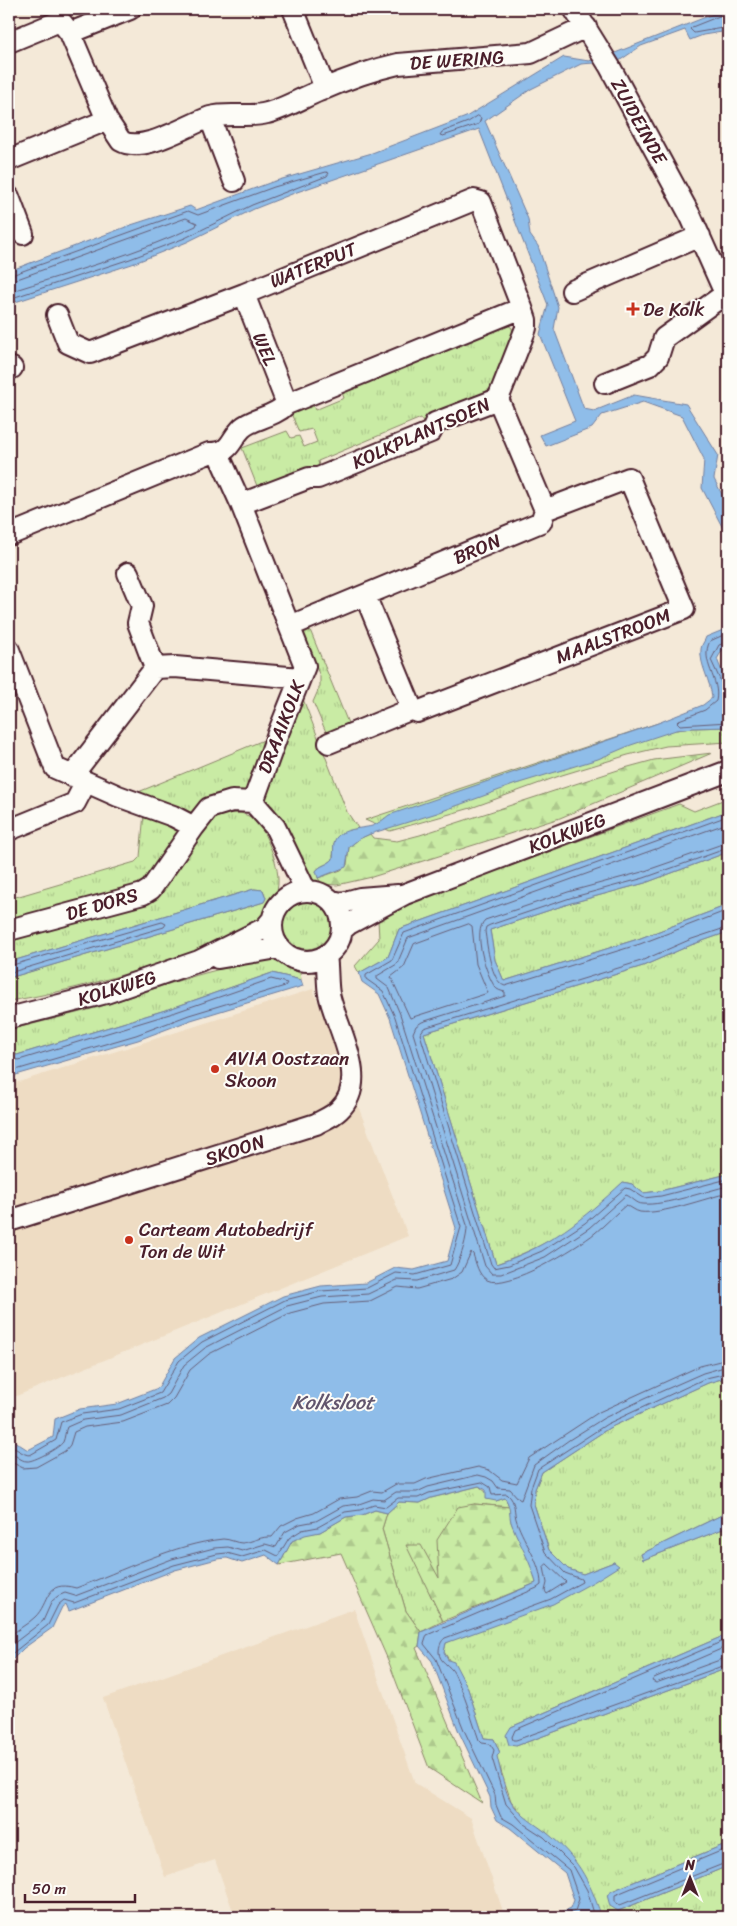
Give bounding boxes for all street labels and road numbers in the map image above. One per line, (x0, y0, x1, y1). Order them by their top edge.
street label: DE WERING (409, 40, 505, 80)
street label: ZUIDEINDE (602, 72, 677, 172)
street label: WATERPUT (265, 232, 362, 297)
street label: WEL (243, 327, 287, 371)
street label: KOLKPLANTSOEN (346, 388, 496, 478)
street label: BRON (448, 524, 506, 574)
street label: MAALSTROOM (550, 599, 676, 673)
street label: DRAAIKOLK (248, 674, 314, 778)
street label: KOLKWEG (523, 803, 611, 863)
street label: DE DORS (62, 878, 142, 930)
street label: KOLKWEG (73, 960, 161, 1016)
street label: SKOON (201, 1125, 269, 1175)

